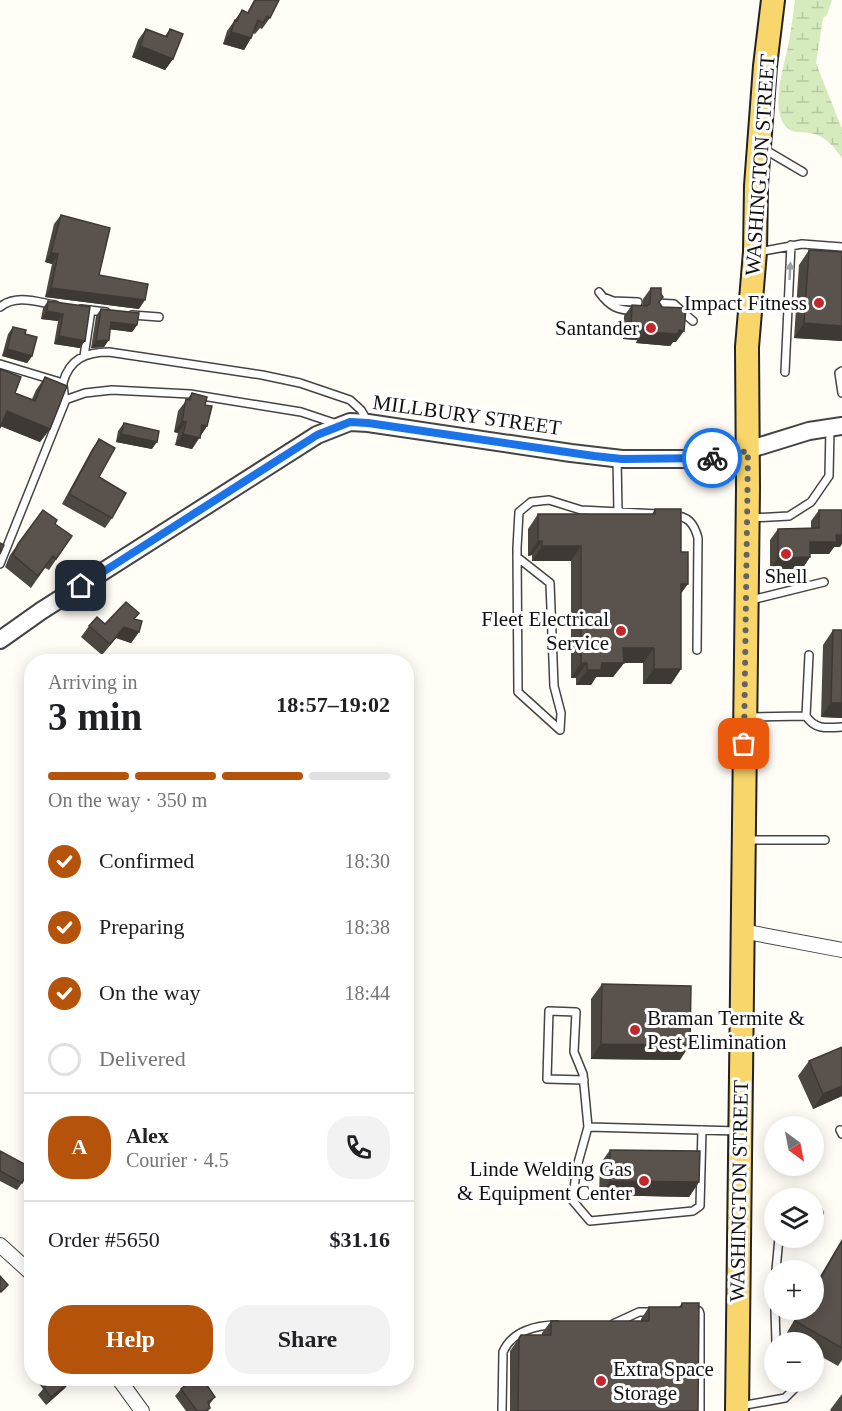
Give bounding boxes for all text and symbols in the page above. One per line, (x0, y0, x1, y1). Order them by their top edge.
street label: WASHINGTON STREET (740, 53, 780, 276)
one-way arrow (785, 262, 794, 281)
place label: Impact Fitness (684, 291, 807, 315)
marker: Impact Fitness (812, 296, 826, 310)
place label: Santander (555, 316, 639, 340)
marker: Santander (644, 321, 658, 335)
street label: MILLBURY STREET (371, 390, 563, 440)
courier (682, 428, 742, 488)
icon: bike (696, 442, 729, 475)
marker: Shell (779, 547, 793, 561)
pin (55, 560, 106, 611)
place label: Shell (764, 564, 808, 588)
icon: home (64, 569, 97, 602)
place label: Fleet Electrical Service (481, 607, 609, 655)
marker: Fleet Electrical Service (614, 624, 628, 638)
text: Arriving in (48, 671, 137, 693)
text: 18:57–19:02 (276, 692, 390, 717)
text: 3 min (48, 695, 142, 738)
pin (718, 718, 769, 769)
icon: bag (727, 727, 760, 760)
text: On the way · 350 m (48, 789, 207, 811)
icon: check (48, 845, 81, 878)
text: Confirmed (99, 848, 194, 873)
text: 18:30 (344, 850, 390, 872)
icon: check (48, 911, 81, 944)
text: Preparing (99, 914, 185, 939)
text: 18:38 (344, 916, 390, 938)
icon: check (48, 977, 81, 1010)
text: On the way (99, 980, 200, 1005)
text: 18:44 (344, 982, 390, 1004)
place label: Braman Termite & Pest Elimination (647, 1006, 805, 1054)
marker: Braman Termite & Pest Elimination (628, 1023, 642, 1037)
text: Delivered (99, 1046, 186, 1071)
street label: WASHINGTON STREET (725, 1080, 753, 1302)
button: phone (327, 1116, 390, 1179)
north arrow (764, 1116, 824, 1176)
map controls (764, 1116, 824, 1392)
text: Alex (126, 1123, 169, 1148)
text: A (72, 1134, 87, 1159)
text: Courier · 4.5 (126, 1149, 229, 1171)
place label: Linde Welding Gas & Equipment Center (457, 1157, 632, 1205)
marker: Linde Welding Gas & Equipment Center (637, 1174, 651, 1188)
button: layers (764, 1188, 824, 1248)
text: Order #5650 (48, 1227, 160, 1252)
text: $31.16 (330, 1227, 390, 1252)
button: + (764, 1260, 824, 1320)
button: Help (48, 1305, 213, 1374)
button: Share (225, 1305, 390, 1374)
button: − (764, 1332, 824, 1392)
place label: Extra Space Storage (613, 1357, 714, 1405)
marker: Extra Space Storage (594, 1374, 608, 1388)

